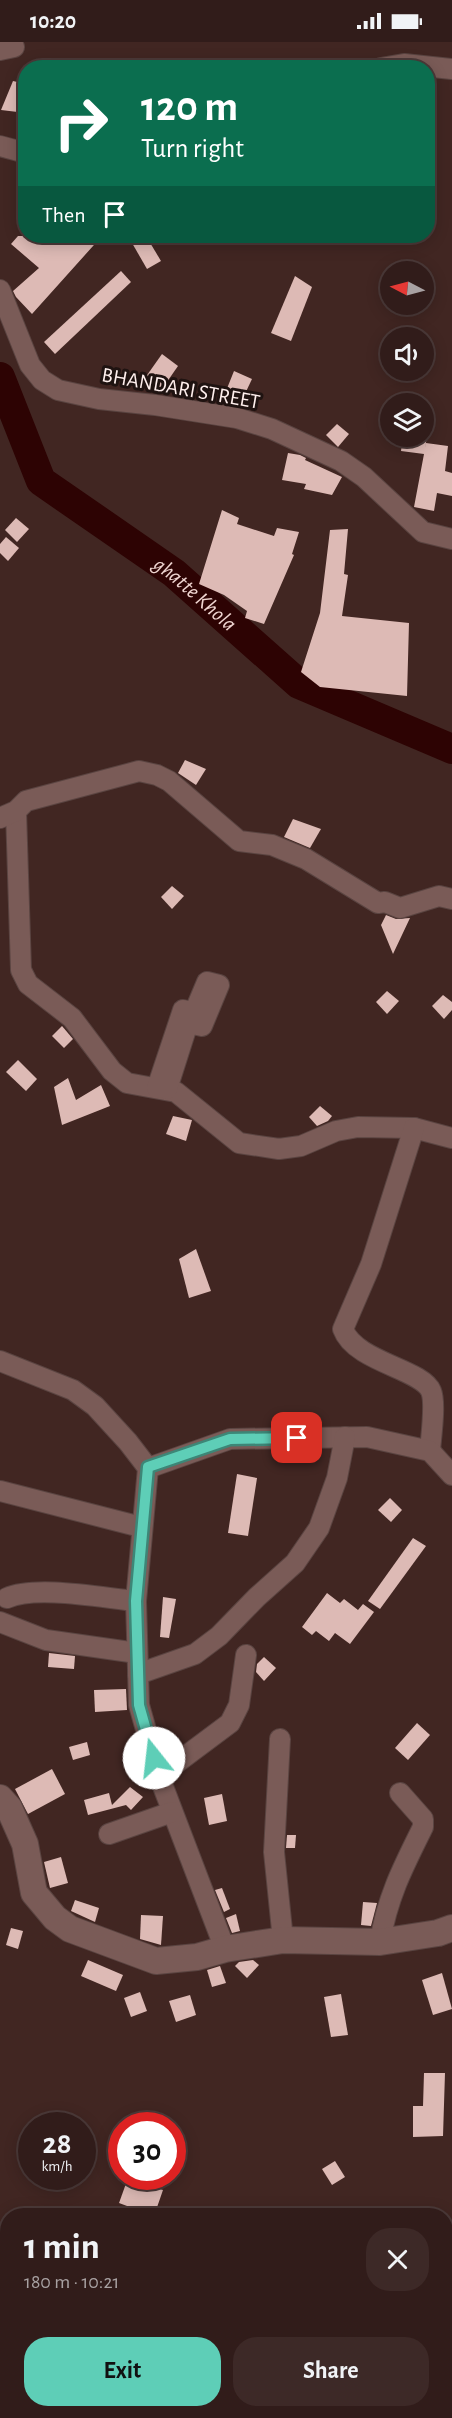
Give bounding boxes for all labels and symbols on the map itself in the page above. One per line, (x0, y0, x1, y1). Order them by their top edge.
north arrow (380, 261, 434, 315)
street label: BHANDARI STREET (100, 364, 262, 413)
water label: ghatte Khola (148, 552, 241, 635)
pin (271, 1412, 322, 1463)
position arrow (122, 1726, 186, 1790)
speed limit sign: 30 (108, 2112, 186, 2190)

